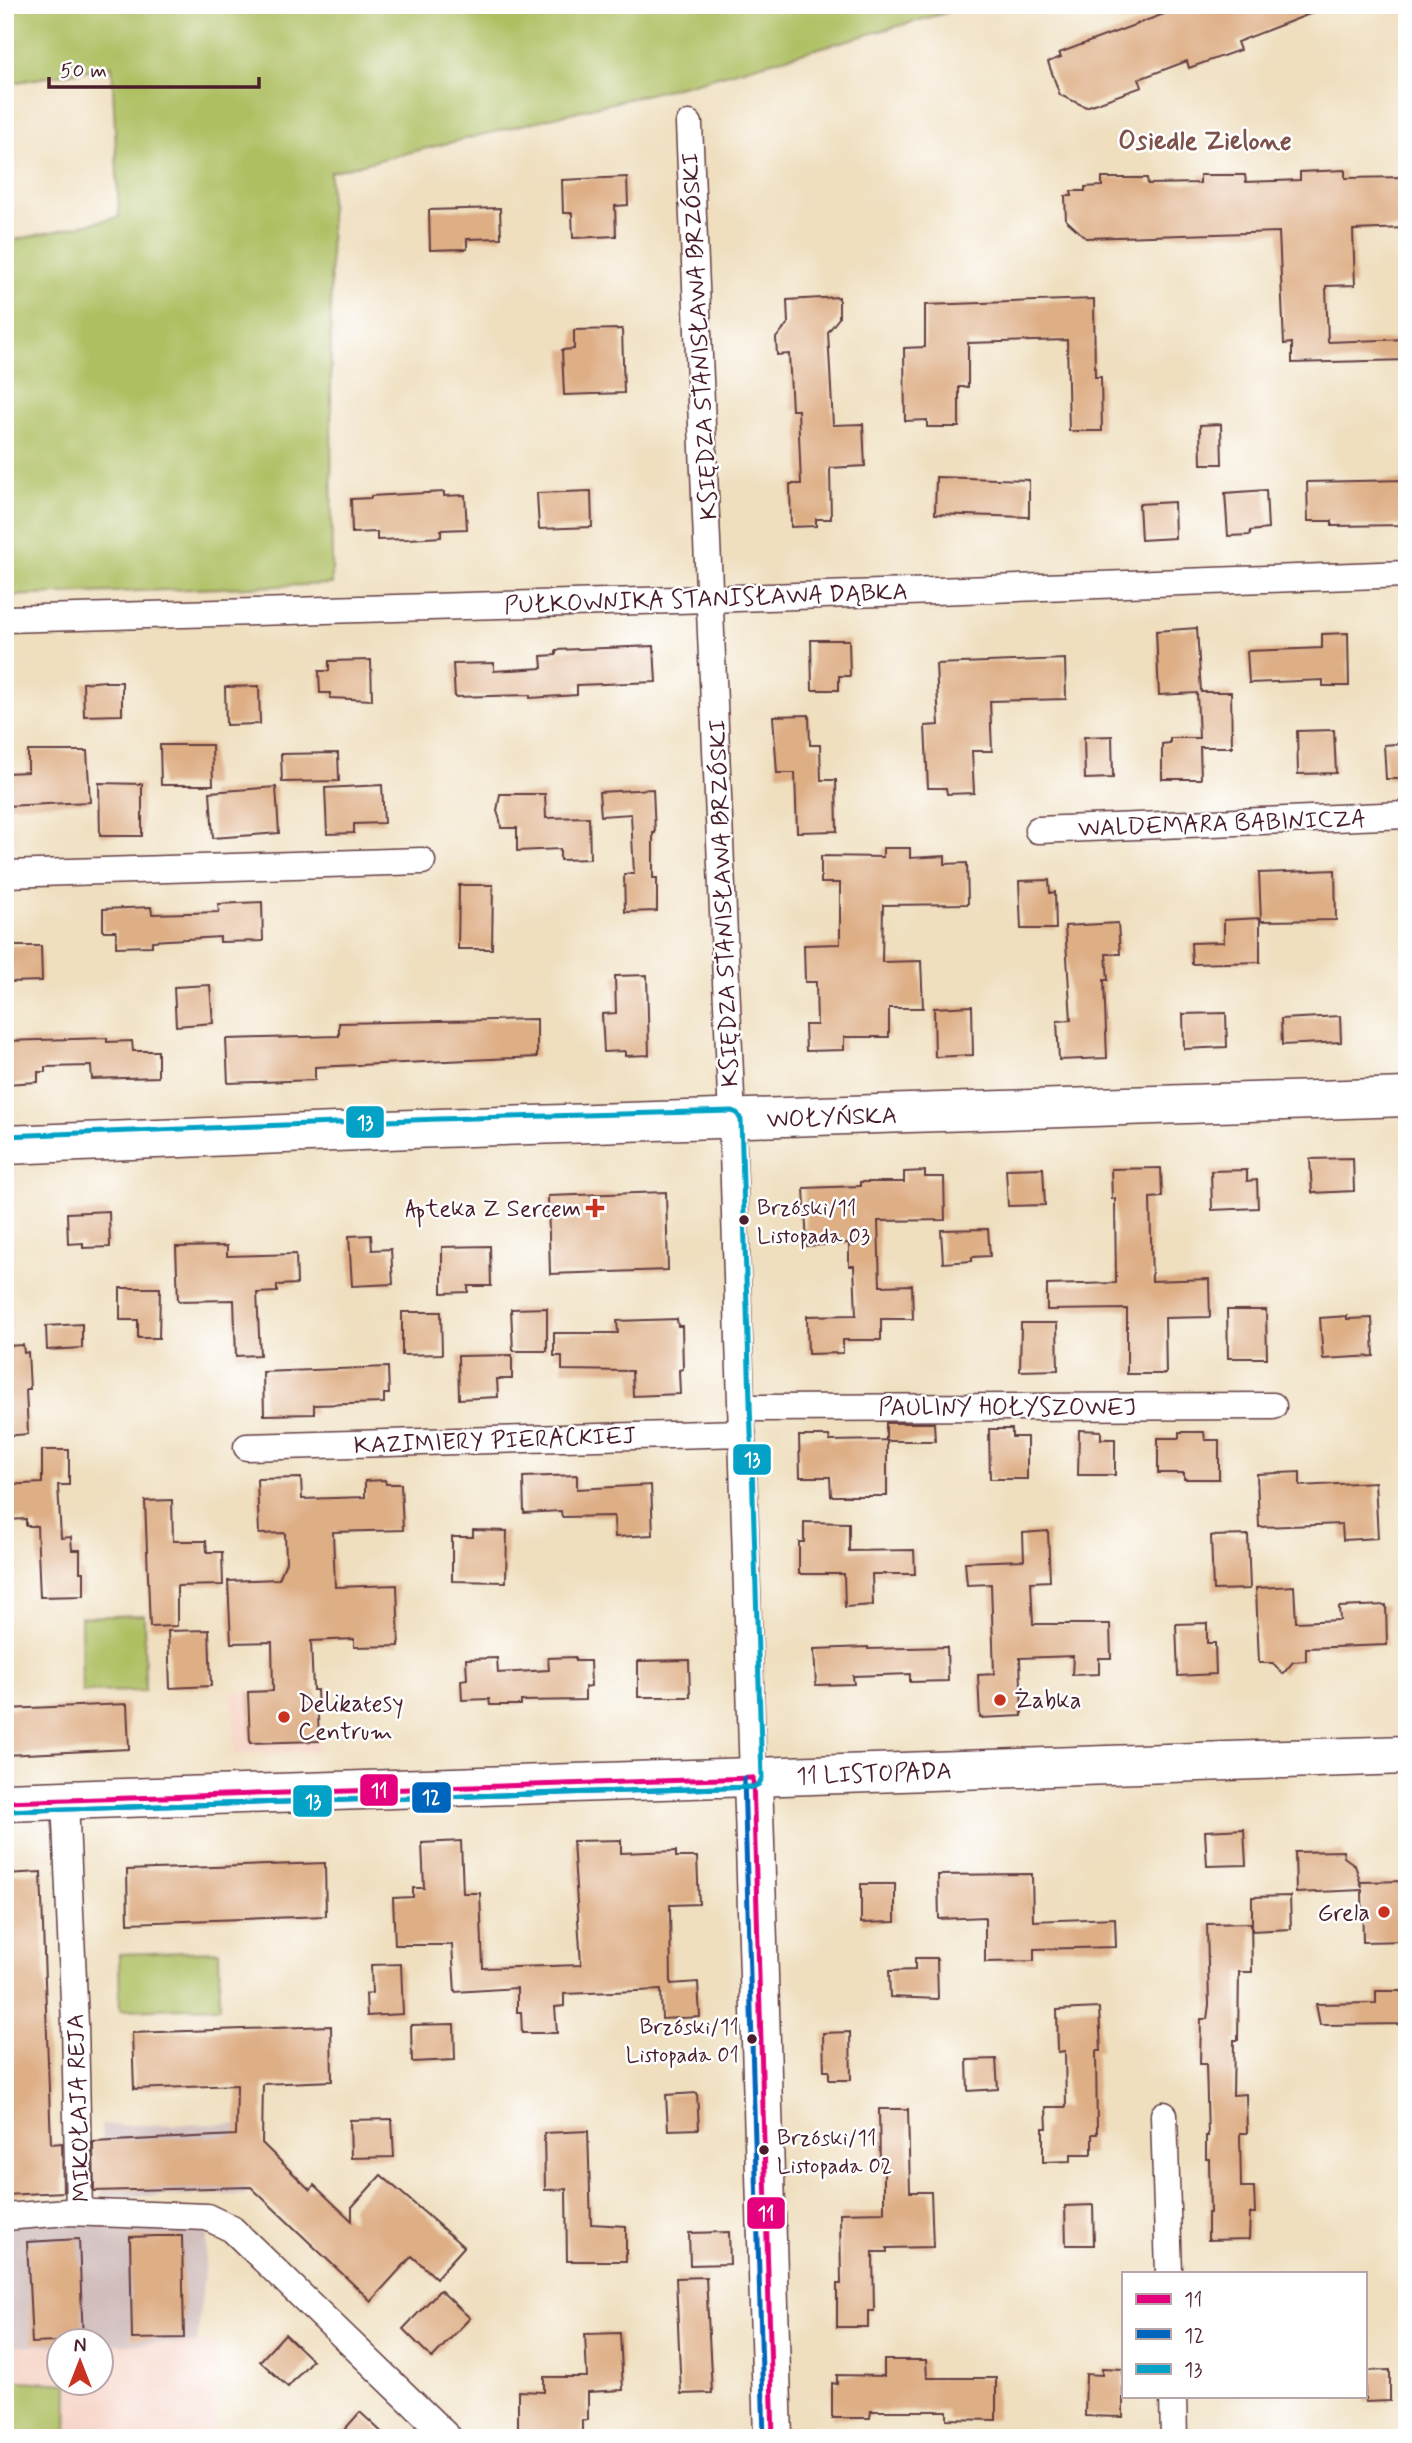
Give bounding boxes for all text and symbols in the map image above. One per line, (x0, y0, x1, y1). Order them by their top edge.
scale bar (49, 46, 259, 90)
text: 50 m (60, 57, 107, 85)
district label: Osiedle Zielone (1118, 125, 1292, 159)
street label: KSIĘDZA STANISŁAWA BRZÓSKI (675, 151, 726, 521)
street label: PUŁKOWNIKA STANISŁAWA DĄBKA (504, 577, 908, 622)
street label: KSIĘDZA STANISŁAWA BRZÓSKI (703, 718, 746, 1087)
street label: WALDEMARA BABINICZA (1078, 804, 1367, 845)
street label: WOŁYŃSKA (766, 1101, 898, 1136)
line badge: 13 (345, 1105, 385, 1139)
text: 13 (357, 1111, 373, 1136)
place label: Apteka Z Sercem (405, 1194, 581, 1228)
place label: Brzóski/11 Listopada 03 (757, 1195, 870, 1251)
marker: Apteka Z Sercem (587, 1200, 603, 1216)
marker: Brzóski/11 Listopada 03 (737, 1213, 751, 1227)
street label: PAULINY HOŁYSZOWEJ (878, 1393, 1136, 1424)
street label: KAZIMIERY PIERACKIEJ (353, 1421, 637, 1462)
line badge: 13 (732, 1443, 772, 1476)
text: 13 (744, 1448, 760, 1473)
place label: Żabka (1014, 1686, 1082, 1717)
place label: Delikatesy Centrum (298, 1689, 404, 1748)
marker: Żabka (992, 1692, 1008, 1708)
marker: Delikatesy Centrum (276, 1709, 292, 1725)
street label: 11 LISTOPADA (796, 1756, 952, 1793)
line badge: 11 (359, 1773, 399, 1807)
text: 11 (371, 1779, 387, 1804)
line badge: 12 (411, 1781, 452, 1814)
line badge: 13 (292, 1784, 333, 1818)
text: 12 (422, 1786, 440, 1811)
text: 13 (305, 1790, 321, 1815)
place label: Grela (1317, 1898, 1370, 1929)
marker: Grela (1376, 1904, 1392, 1920)
street label: MIKOŁAJA REJA (61, 2013, 98, 2203)
place label: Brzóski/11 Listopada 01 (626, 2014, 739, 2070)
marker: Brzóski/11 Listopada 01 (745, 2032, 759, 2046)
place label: Brzóski/11 Listopada 02 (777, 2125, 892, 2181)
marker: Brzóski/11 Listopada 02 (757, 2143, 771, 2157)
line badge: 11 (746, 2196, 786, 2230)
text: 11 (758, 2202, 774, 2227)
legend (1122, 2272, 1366, 2398)
text: 11 (1184, 2286, 1202, 2314)
text: 12 (1184, 2322, 1204, 2350)
north arrow (46, 2328, 116, 2398)
text: N (74, 2334, 86, 2359)
text: 13 (1184, 2356, 1202, 2384)

